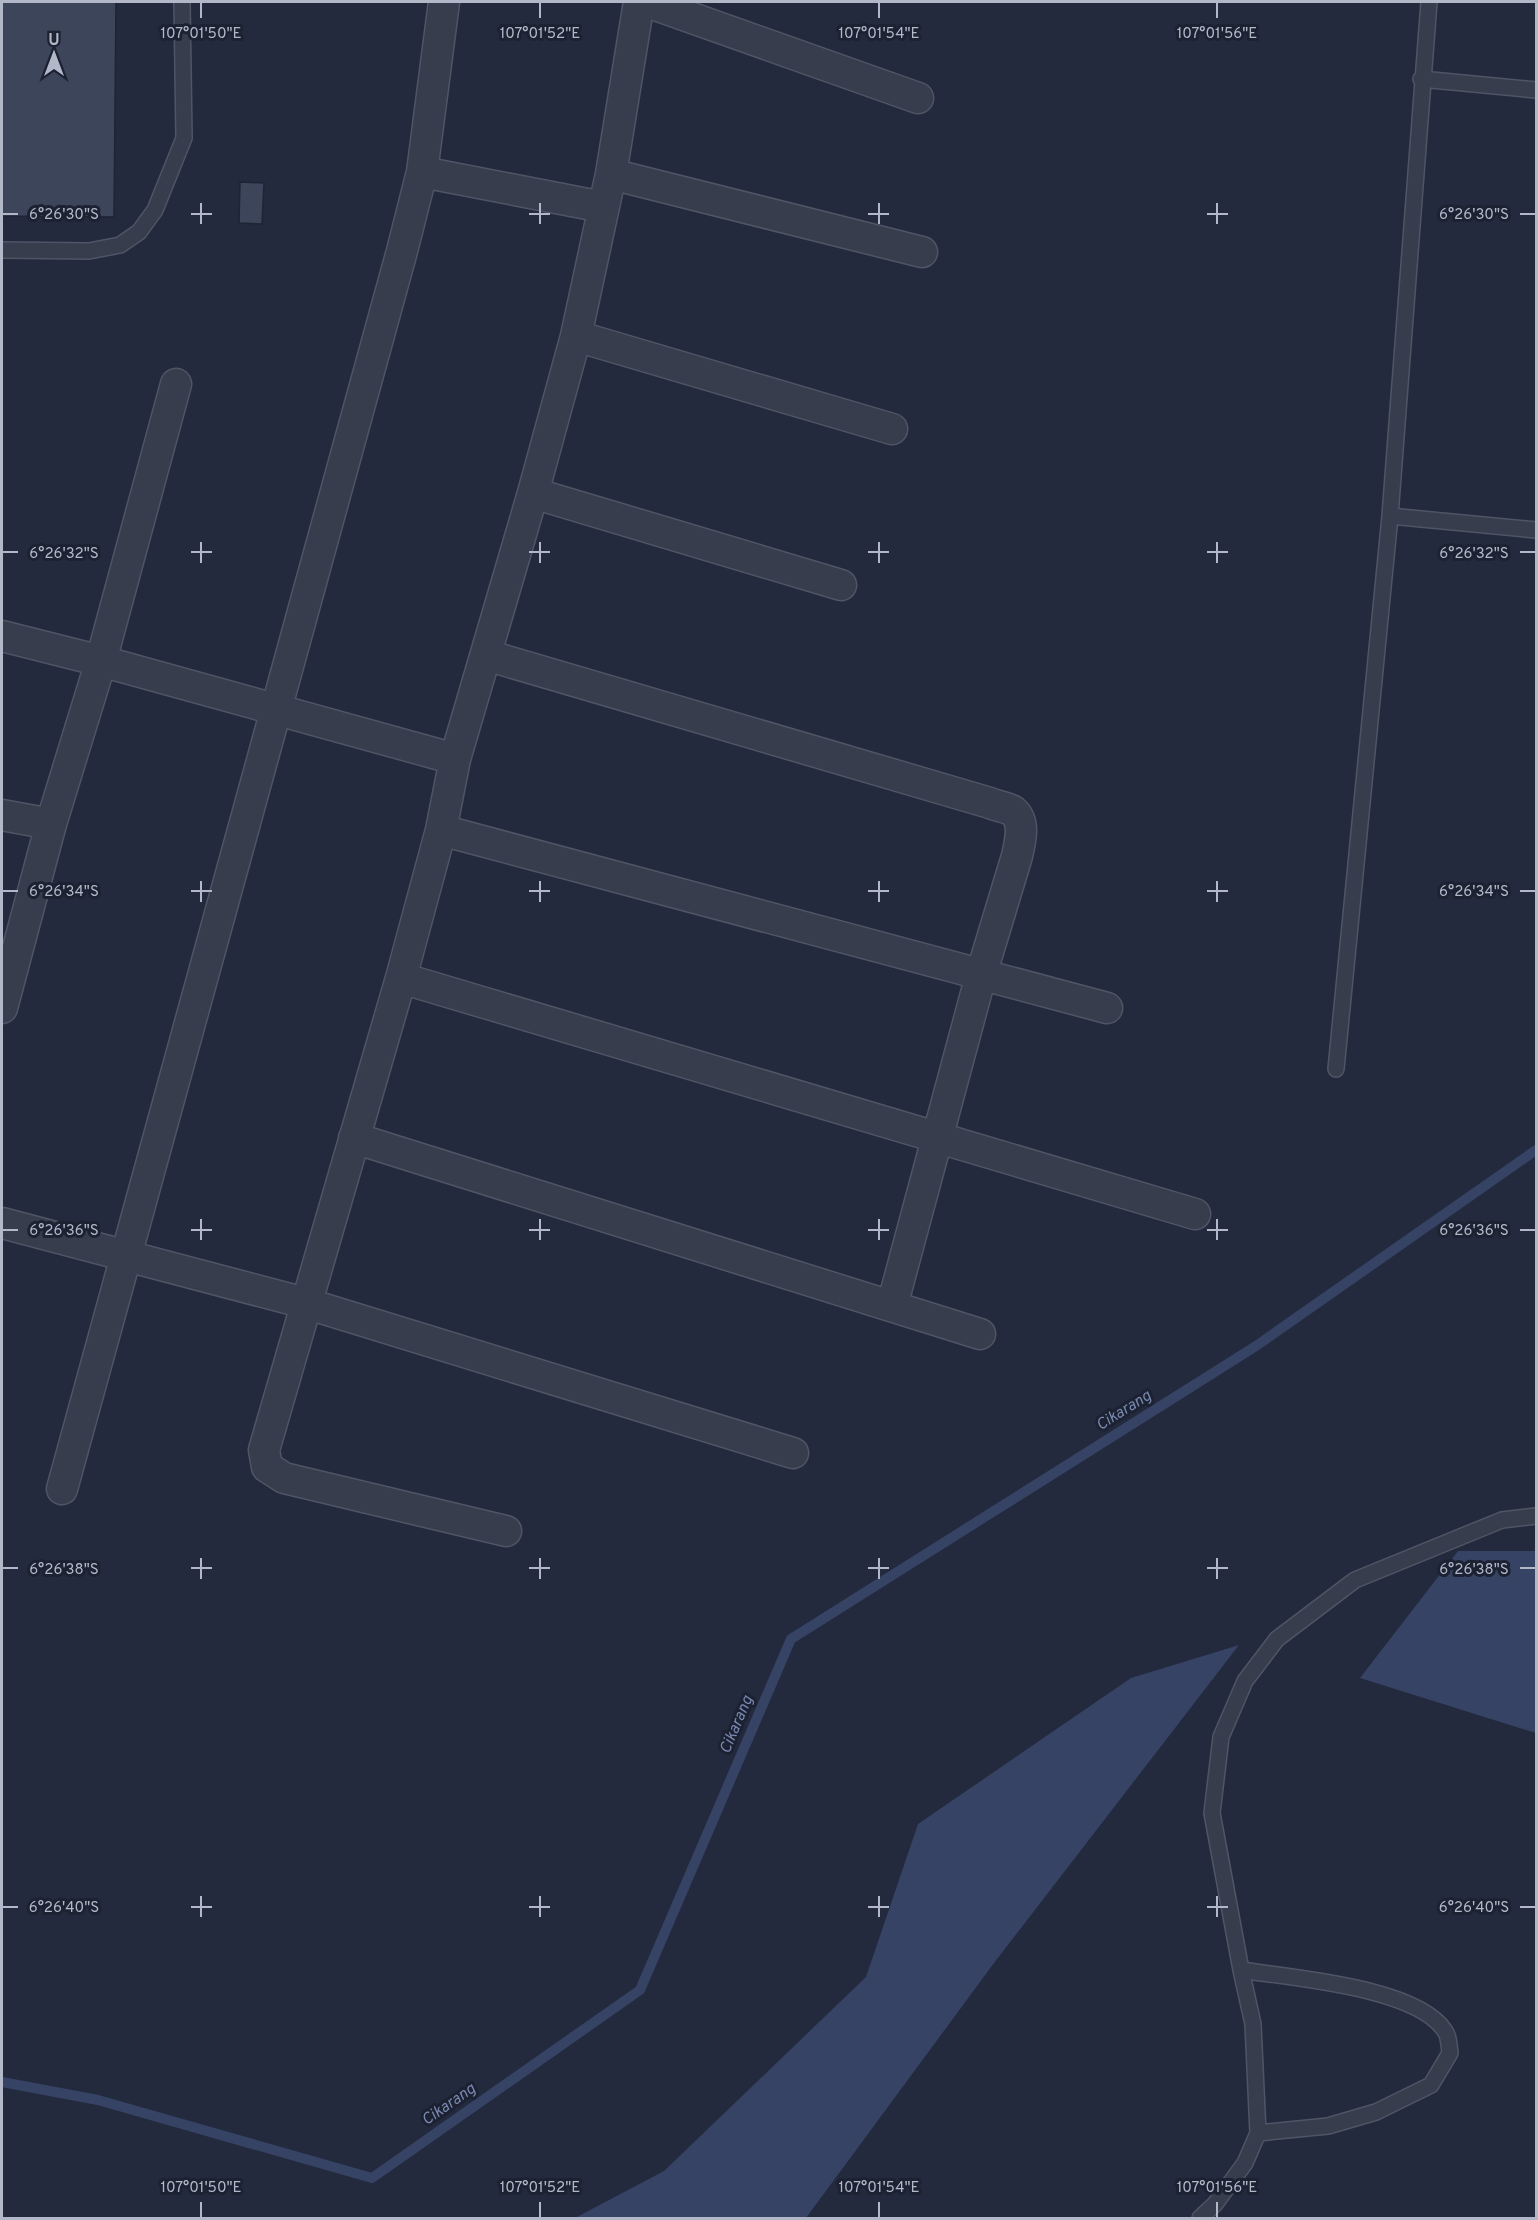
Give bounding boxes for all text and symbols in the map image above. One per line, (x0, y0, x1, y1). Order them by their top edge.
north arrow (24, 24, 84, 84)
text: 107°01'50"E (160, 25, 242, 44)
text: 107°01'52"E (500, 25, 580, 44)
text: 107°01'54"E (838, 25, 920, 44)
text: 107°01'56"E (1177, 25, 1257, 44)
text: U (48, 31, 60, 51)
text: 6°26'30"S (29, 206, 99, 225)
text: 6°26'30"S (1439, 206, 1509, 225)
text: 6°26'32"S (29, 545, 99, 564)
text: 6°26'32"S (1439, 545, 1509, 564)
text: 6°26'34"S (29, 883, 99, 902)
text: 6°26'34"S (1439, 883, 1509, 902)
text: 6°26'36"S (29, 1222, 99, 1241)
text: 6°26'36"S (1439, 1222, 1509, 1241)
water label: Cikarang (1093, 1386, 1156, 1436)
text: 6°26'38"S (29, 1561, 99, 1580)
text: 6°26'38"S (1439, 1561, 1509, 1580)
water label: Cikarang (716, 1693, 758, 1757)
text: 6°26'40"S (29, 1899, 99, 1918)
text: 6°26'40"S (1439, 1899, 1509, 1918)
water label: Cikarang (418, 2079, 480, 2131)
text: 107°01'50"E (160, 2179, 242, 2198)
text: 107°01'52"E (500, 2179, 580, 2198)
text: 107°01'54"E (838, 2179, 920, 2198)
text: 107°01'56"E (1177, 2179, 1257, 2198)

